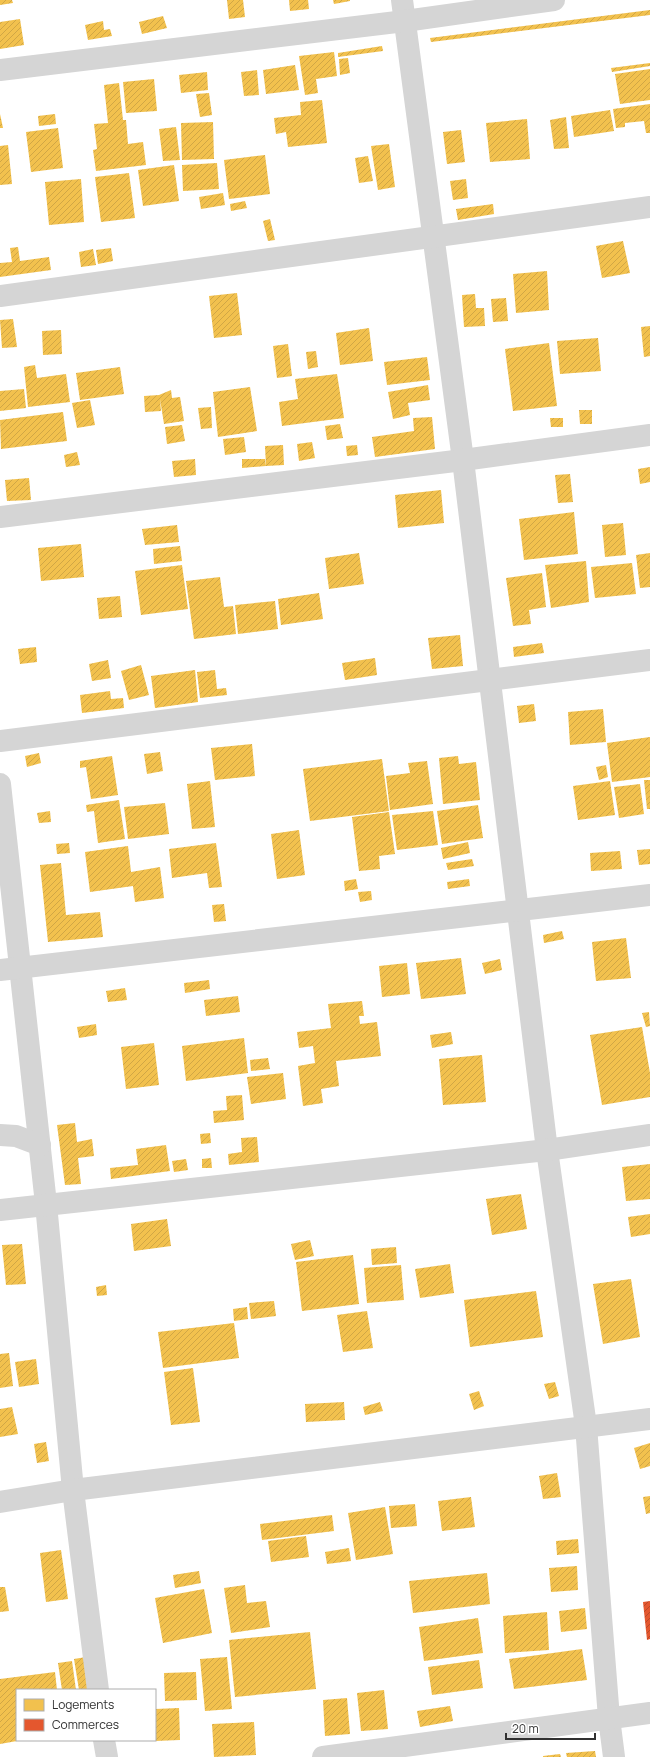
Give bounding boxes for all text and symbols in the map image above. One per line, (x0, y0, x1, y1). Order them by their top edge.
legend (16, 1689, 156, 1741)
text: Logements (52, 1696, 114, 1713)
scale bar (506, 1715, 595, 1741)
text: Commerces (52, 1716, 119, 1733)
text: 20 m (512, 1720, 539, 1737)

